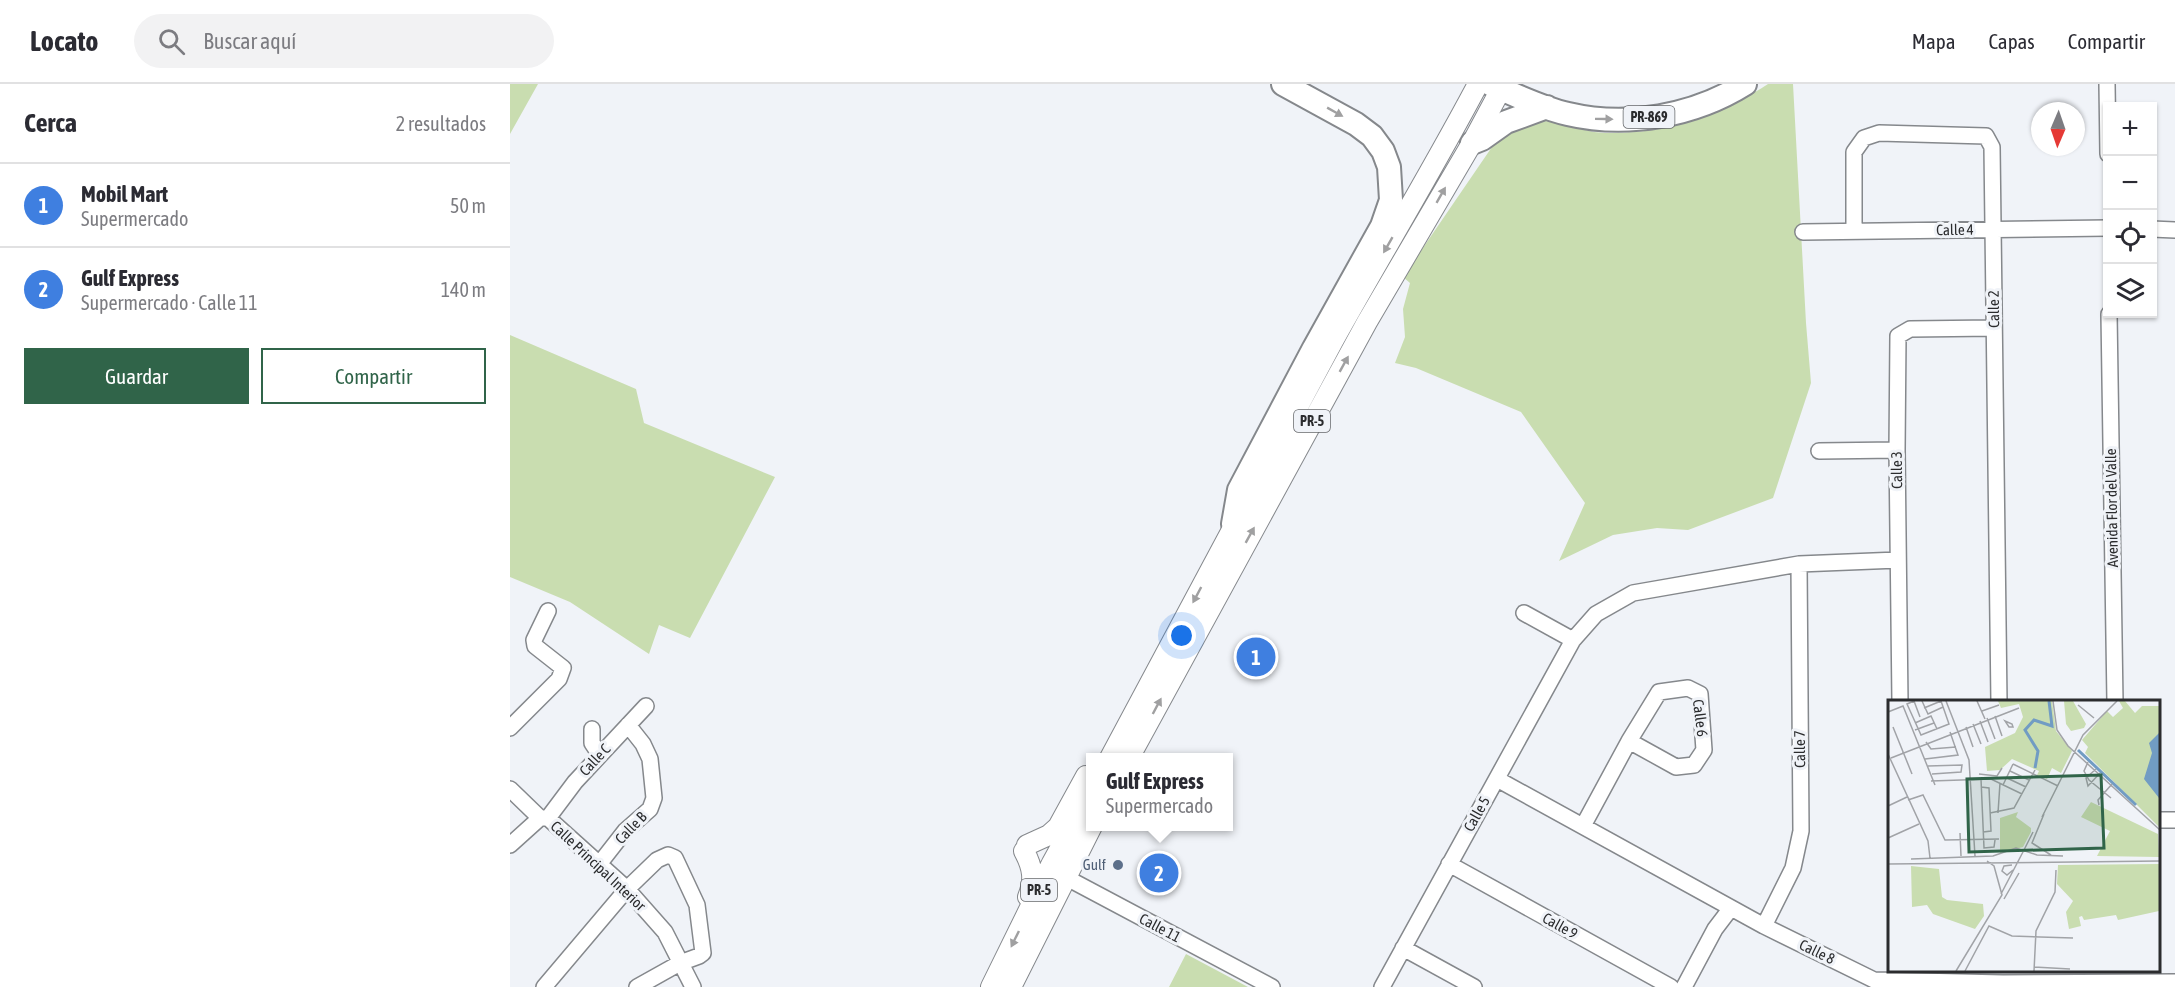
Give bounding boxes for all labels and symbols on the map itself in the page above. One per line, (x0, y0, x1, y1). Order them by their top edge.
north arrow (2031, 102, 2085, 156)
road number: PR-869 (1624, 106, 1674, 128)
one-way arrow (1326, 107, 1343, 117)
one-way arrow (1595, 115, 1614, 124)
one-way arrow (1436, 187, 1447, 203)
street label: Calle 4 (1936, 221, 1974, 238)
one-way arrow (1383, 237, 1394, 253)
street label: Calle 2 (1985, 290, 2002, 328)
one-way arrow (1339, 355, 1349, 372)
road number: PR-5 (1294, 410, 1330, 432)
street label: Avenida Flor del Valle (2102, 448, 2121, 568)
street label: Calle 3 (1888, 451, 1905, 489)
one-way arrow (1245, 526, 1255, 543)
one-way arrow (1192, 586, 1201, 603)
your location (1167, 621, 1196, 650)
pin: 1 (1236, 634, 1276, 680)
one-way arrow (1152, 697, 1162, 714)
street label: Calle 6 (1690, 698, 1711, 738)
inset map (1888, 700, 2160, 972)
street label: Calle 7 (1791, 730, 1808, 768)
street label: Calle C (576, 740, 614, 779)
street label: Calle 5 (1460, 793, 1493, 834)
street label: Calle B (611, 808, 650, 847)
street label: Calle Principal Interior (547, 817, 650, 914)
pin: 2 (1140, 850, 1178, 896)
place label: Gulf (1083, 856, 1106, 873)
marker: Gulf (1111, 858, 1125, 872)
road number: PR-5 (1021, 879, 1057, 901)
street label: Calle 9 (1540, 909, 1581, 942)
street label: Calle 11 (1137, 910, 1184, 946)
one-way arrow (1010, 930, 1019, 947)
street label: Calle 8 (1797, 936, 1838, 967)

